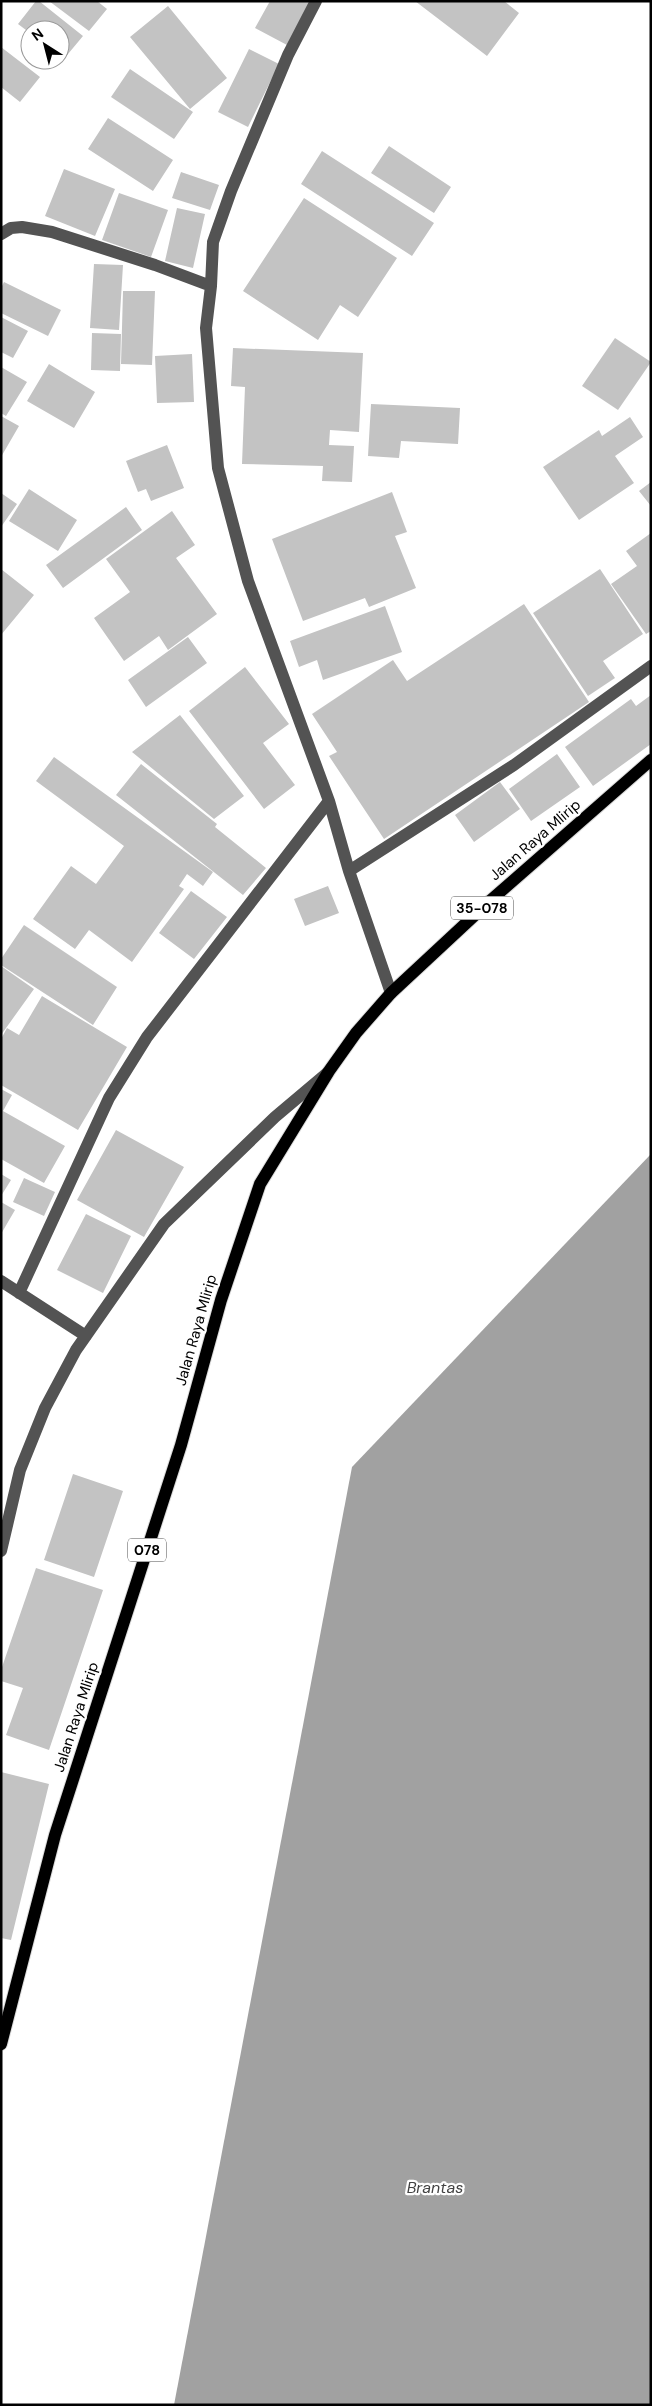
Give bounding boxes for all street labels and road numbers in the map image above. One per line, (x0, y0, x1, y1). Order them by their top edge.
street label: Jalan Raya Mlirip (485, 795, 585, 885)
road number: 35-078 (451, 896, 513, 920)
street label: Jalan Raya Mlirip (171, 1272, 221, 1388)
road number: 078 (128, 1538, 166, 1562)
street label: Jalan Raya Mlirip (49, 1659, 103, 1775)

